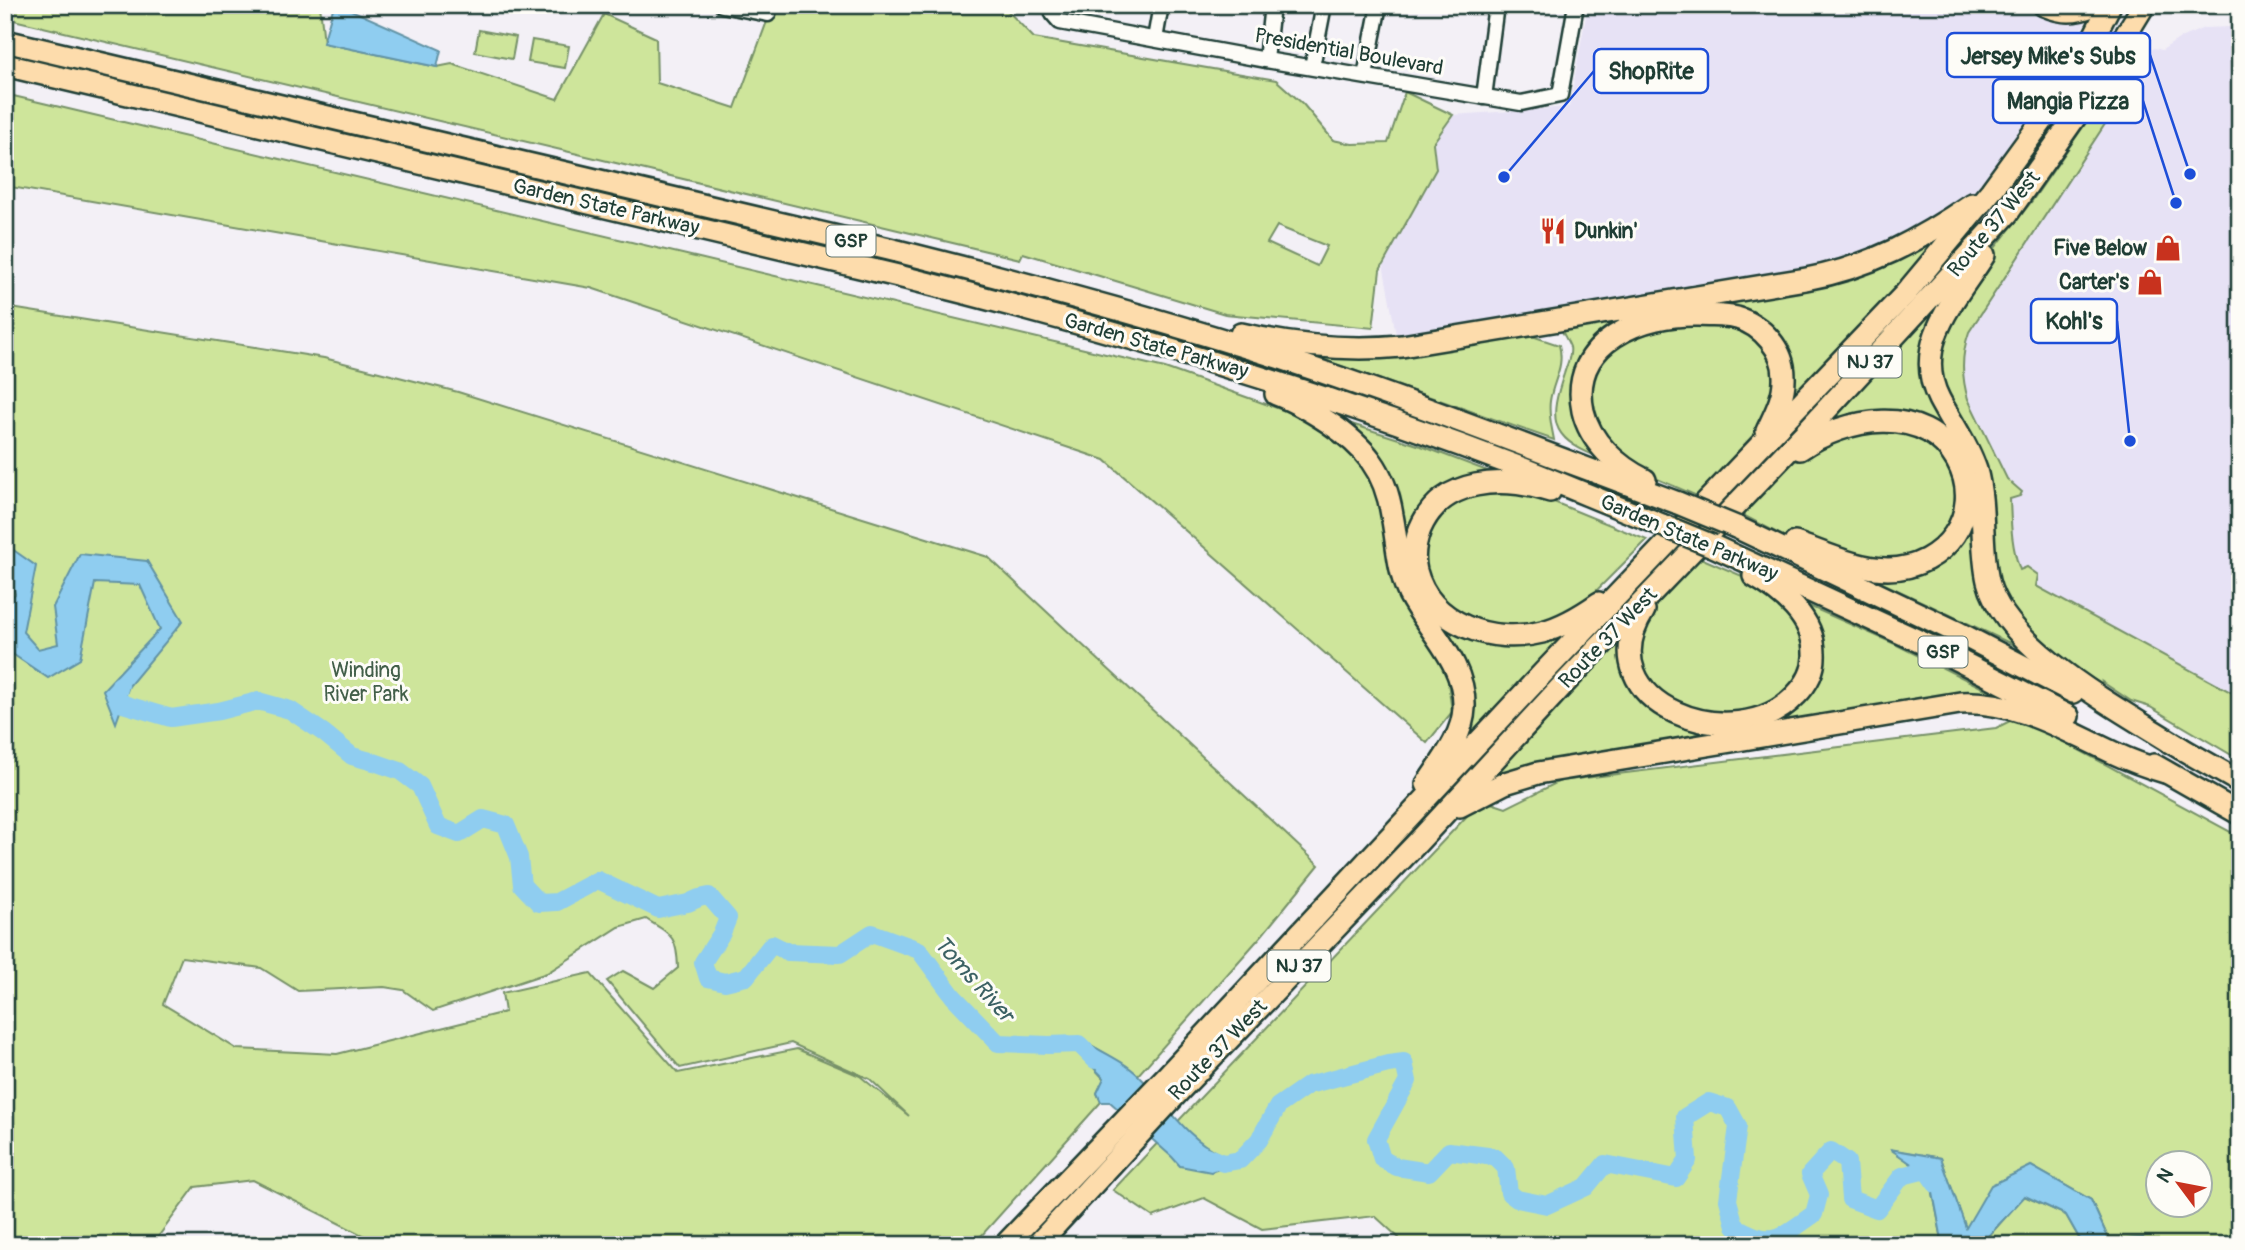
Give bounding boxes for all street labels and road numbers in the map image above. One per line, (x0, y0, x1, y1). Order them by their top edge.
street label: Presidential Boulevard (1253, 22, 1445, 82)
street label: Route 37 West (1942, 165, 2047, 283)
street label: Garden State Parkway (510, 172, 702, 242)
road number: GSP (826, 226, 876, 256)
street label: Garden State Parkway (1061, 307, 1251, 385)
road number: NJ 37 (1839, 346, 1902, 378)
street label: Garden State Parkway (1596, 488, 1782, 588)
street label: Route 37 West (1553, 581, 1664, 694)
road number: GSP (1918, 636, 1968, 667)
road number: NJ 37 (1268, 950, 1330, 982)
street label: Route 37 West (1163, 993, 1274, 1106)

